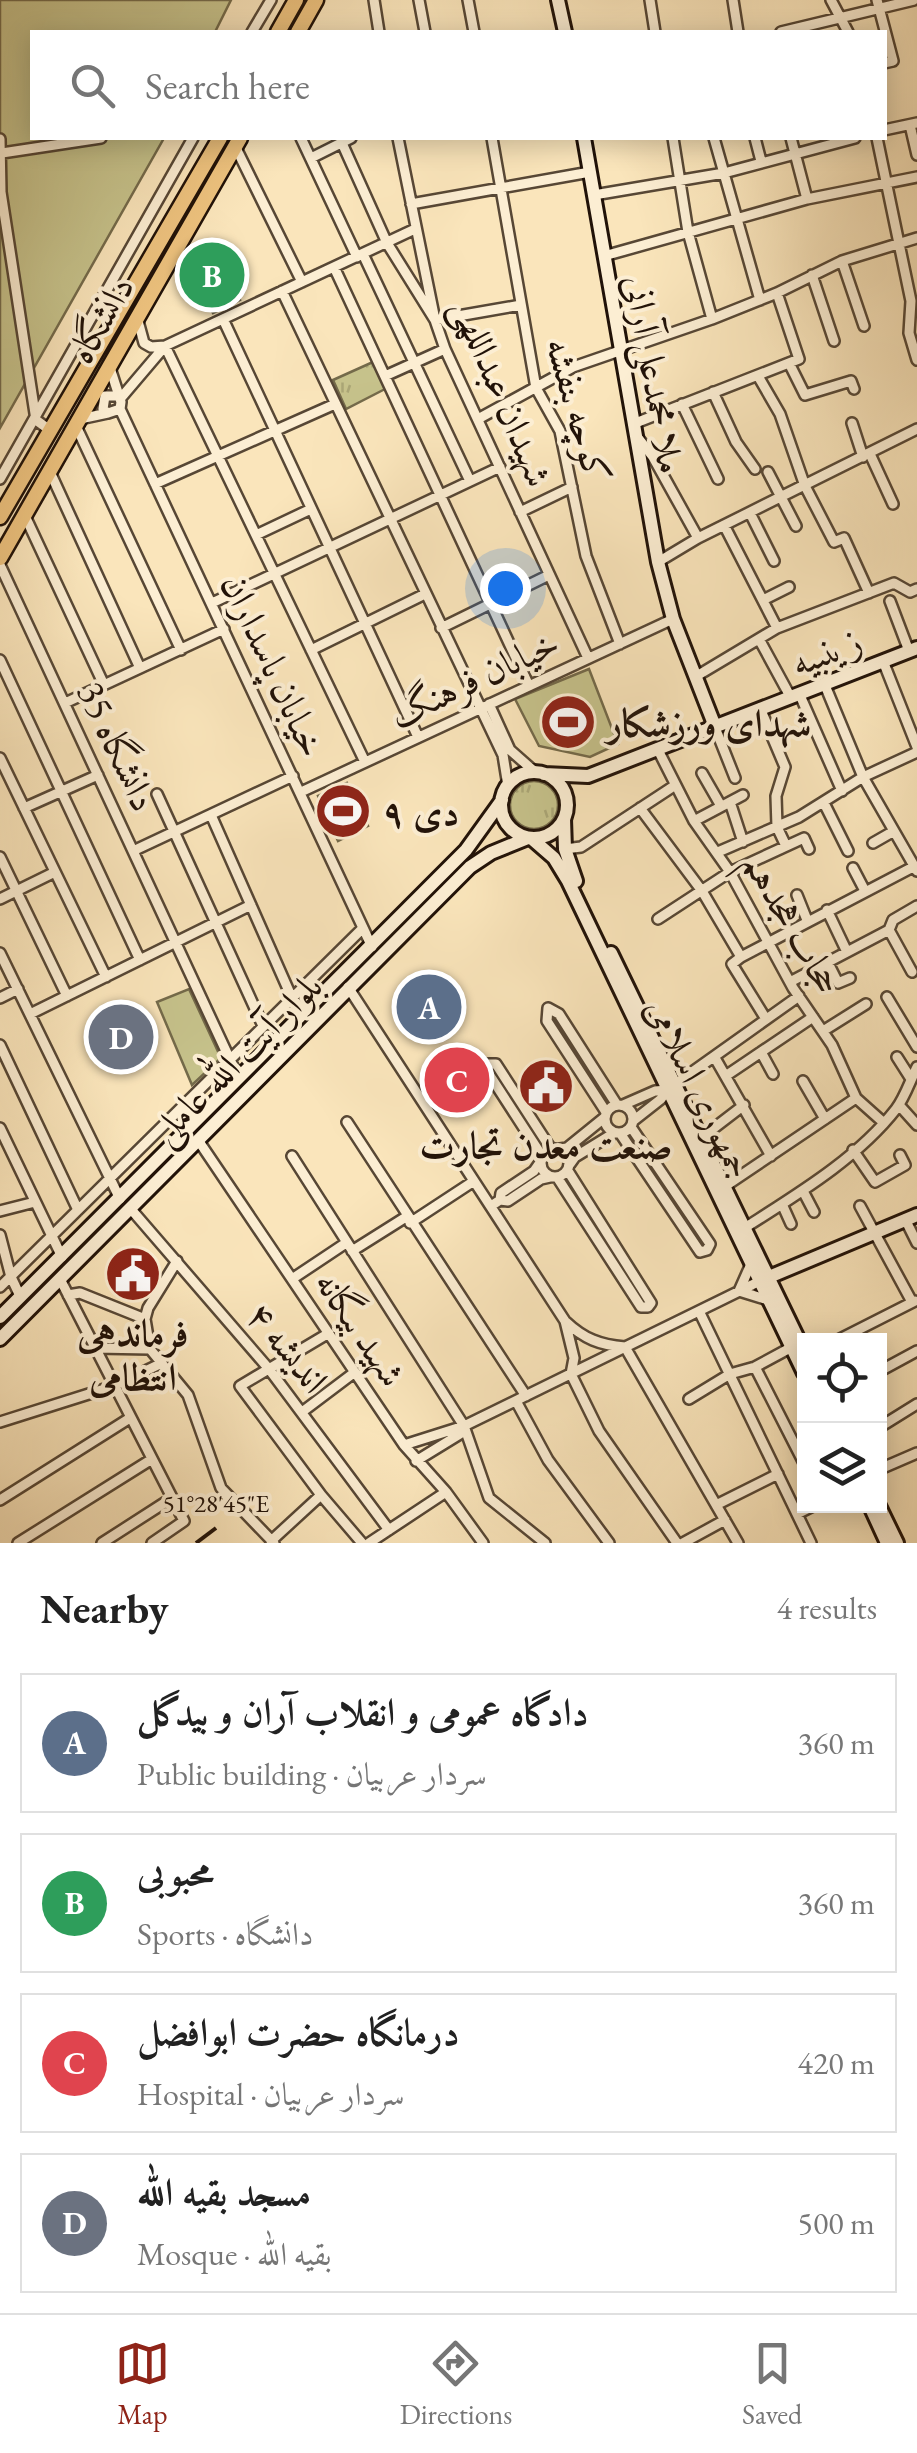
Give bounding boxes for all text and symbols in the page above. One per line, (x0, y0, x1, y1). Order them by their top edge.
search box (30, 30, 887, 140)
icon: search (65, 58, 120, 113)
text: Search here (145, 61, 310, 110)
pin: B (180, 238, 244, 312)
street label: دانشگاه (55, 266, 145, 372)
street label: ملا محمدعلی آرانی (609, 271, 697, 478)
street label: شهیدان عبداللهی (439, 290, 565, 495)
street label: کوچه بنفشه (533, 331, 623, 489)
your location (480, 563, 531, 614)
street label: خیابان پاسداران (207, 565, 338, 766)
street label: زینبیه (783, 615, 869, 687)
street label: خیابان فرهنگ (381, 617, 567, 739)
street label: دانشگاه 35 (67, 673, 169, 819)
sports icon: شهدای ورزشکار (538, 692, 598, 752)
place label: شهدای ورزشکار (603, 698, 811, 749)
sports icon: ۹ دی (313, 781, 373, 841)
place label: ۹ دی (382, 787, 459, 836)
street label: حجاب هجدهم (722, 842, 854, 1010)
street label: بلوار آیت‌ الله عاملی (137, 959, 335, 1157)
pin: A (396, 970, 462, 1044)
street label: جمهوری اسلامی (635, 989, 765, 1187)
pin: D (88, 1000, 154, 1074)
pin: C (424, 1042, 490, 1118)
public building icon: صنعت معدن تجارت (516, 1056, 576, 1116)
place label: صنعت معدن تجارت (419, 1120, 673, 1169)
public building icon: فرماندهی انتظامی (103, 1244, 163, 1304)
street label: شهید بیگانه (304, 1260, 418, 1396)
street label: اندیشه ۴ (236, 1291, 340, 1403)
place label: فرماندهی انتظامی (76, 1308, 189, 1401)
map controls (797, 1333, 887, 1513)
button: locate (797, 1333, 887, 1423)
button: layers (797, 1423, 887, 1513)
text: 51°28'45"E (163, 1487, 269, 1519)
text: Nearby (40, 1581, 169, 1636)
text: 4 results (777, 1587, 877, 1629)
text: دادگاه عمومی و انقلاب آران و بیدگل (137, 1687, 589, 1736)
text: A (63, 1722, 86, 1764)
text: 360 m (798, 1722, 875, 1764)
text: Public building · سردار عربیان (137, 1753, 487, 1795)
text: محبوبی (137, 1847, 213, 1896)
text: B (64, 1882, 85, 1924)
text: 360 m (798, 1882, 875, 1924)
text: Sports · دانشگاه (137, 1913, 313, 1955)
text: درمانگاه حضرت ابوافضل (137, 2007, 460, 2056)
text: C (63, 2042, 86, 2084)
text: 420 m (798, 2042, 875, 2084)
text: Hospital · سردار عربیان (137, 2073, 405, 2115)
text: مسجد بقیه الله (137, 2167, 311, 2216)
text: D (62, 2202, 87, 2244)
text: 500 m (798, 2202, 875, 2244)
text: Mosque · بقیه الله (137, 2233, 332, 2275)
tab: Map (115, 2336, 170, 2432)
tab: Directions (400, 2336, 512, 2432)
tab: Saved (742, 2336, 802, 2432)

